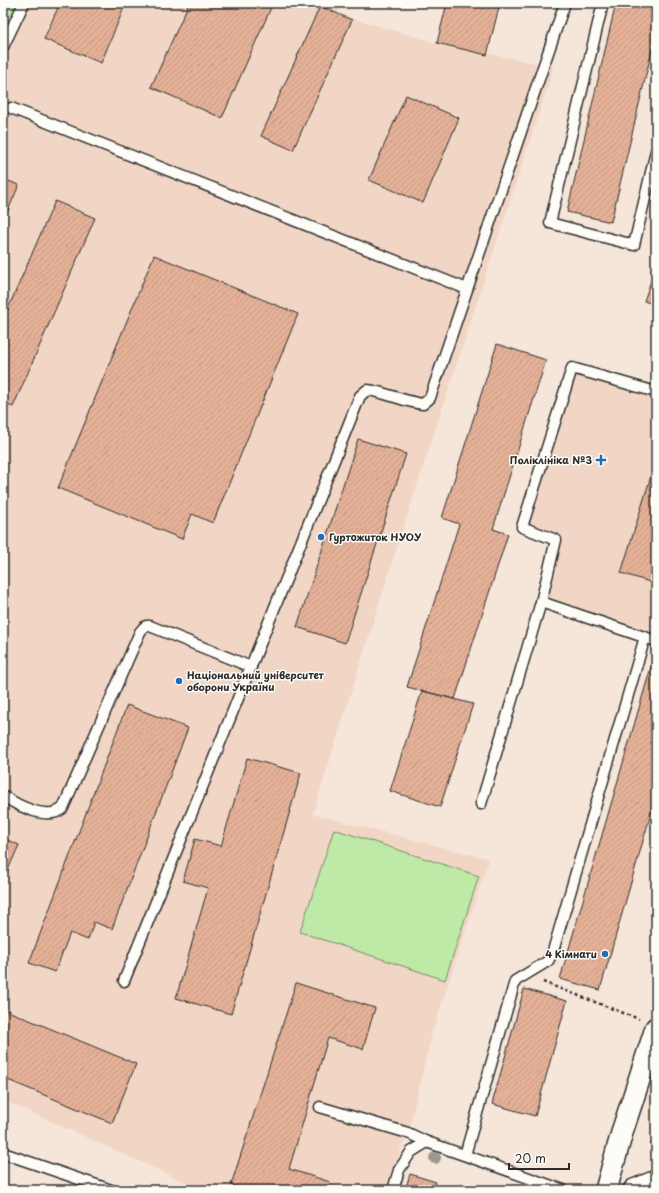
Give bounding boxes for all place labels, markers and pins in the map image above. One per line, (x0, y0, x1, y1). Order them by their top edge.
place label: Поліклініка №3 (510, 452, 592, 467)
marker: Поліклініка №3 (595, 454, 607, 466)
place label: Гуртожиток НУОУ (329, 529, 422, 544)
marker: Гуртожиток НУОУ (316, 532, 326, 542)
place label: Національний університет оборони України (187, 667, 325, 694)
marker: Національний університет оборони України (174, 676, 184, 686)
place label: 4 Кімнати (545, 946, 597, 961)
marker: 4 Кімнати (600, 949, 610, 959)

